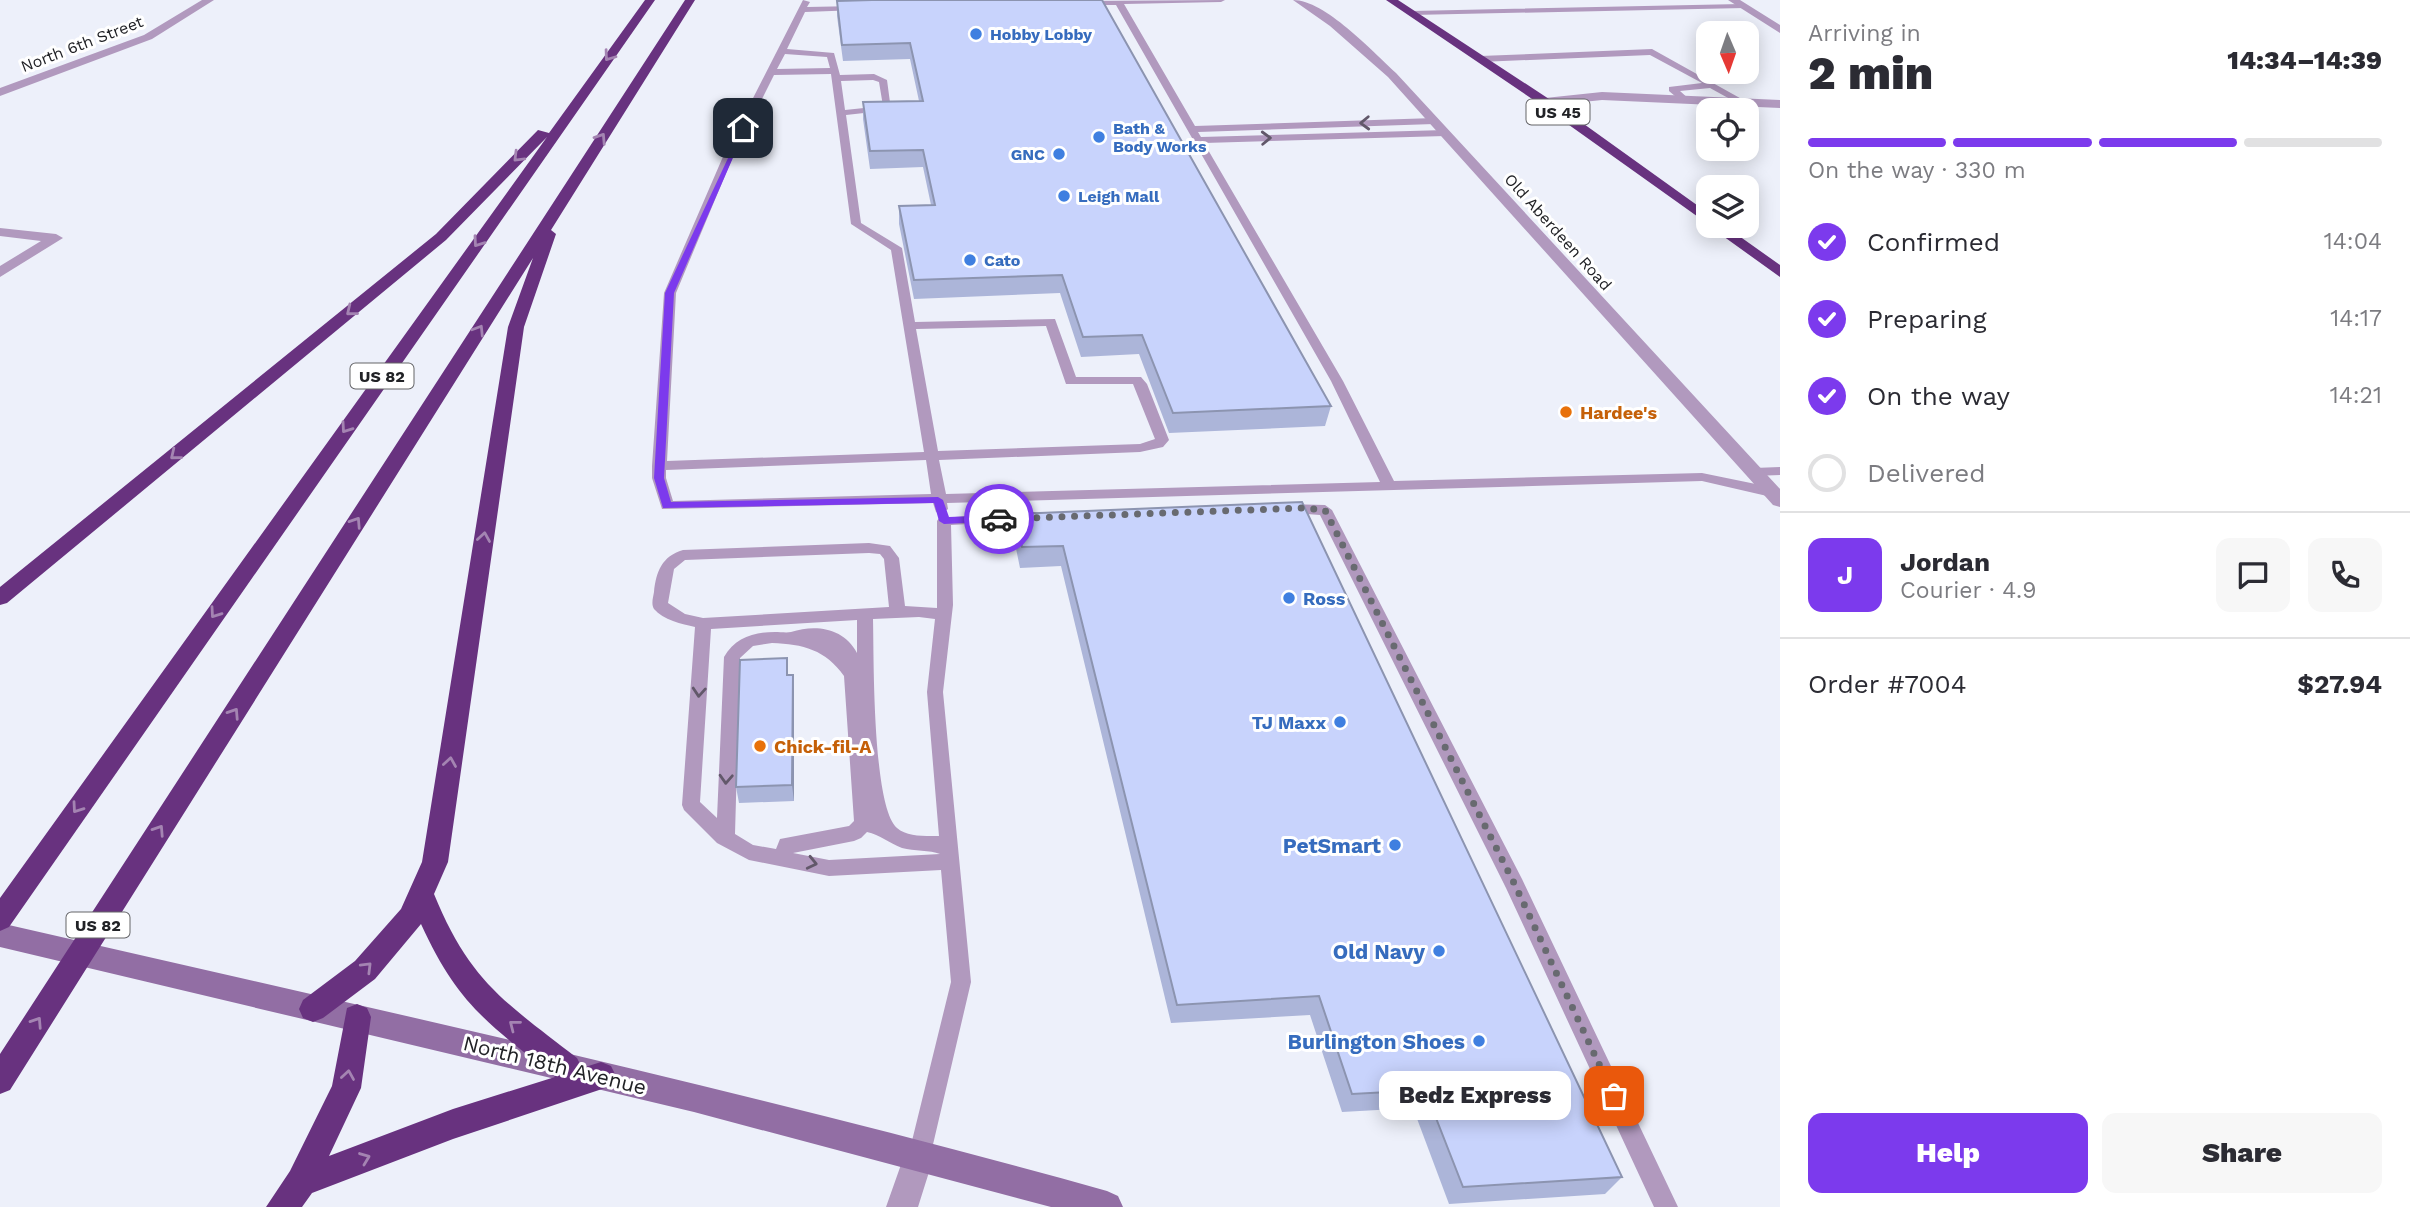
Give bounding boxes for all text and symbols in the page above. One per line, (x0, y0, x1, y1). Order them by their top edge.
street label: North 6th Street (18, 12, 146, 76)
text: Arriving in (1808, 20, 1921, 47)
north arrow (1696, 21, 1759, 84)
map controls (1696, 21, 1759, 238)
place label: Hobby Lobby (990, 25, 1093, 44)
marker: Hobby Lobby (968, 26, 984, 42)
text: 14:34–14:39 (2227, 45, 2382, 75)
text: 2 min (1808, 46, 1933, 100)
one-way arrow (605, 48, 617, 61)
pin (713, 98, 773, 158)
button: locate (1696, 98, 1759, 161)
road number: US 45 (1526, 100, 1590, 124)
icon: home (724, 109, 762, 147)
one-way arrow (1360, 116, 1371, 131)
place label: Bath & Body Works (1113, 119, 1207, 156)
marker: Bath & Body Works (1091, 129, 1107, 145)
one-way arrow (1261, 130, 1272, 146)
one-way arrow (592, 133, 605, 146)
place label: GNC (1011, 145, 1045, 164)
marker: GNC (1051, 146, 1067, 162)
one-way arrow (513, 149, 526, 162)
text: On the way · 330 m (1808, 157, 2026, 184)
street label: Old Aberdeen Road (1501, 170, 1615, 294)
button: layers (1696, 175, 1759, 238)
place label: Leigh Mall (1078, 187, 1160, 206)
marker: Leigh Mall (1056, 188, 1072, 204)
icon: check (1808, 223, 1846, 261)
text: Confirmed (1867, 227, 2000, 257)
text: 14:04 (2324, 228, 2382, 255)
one-way arrow (474, 234, 486, 247)
place label: Cato (984, 251, 1021, 270)
marker: Cato (962, 252, 978, 268)
icon: check (1808, 300, 1846, 338)
one-way arrow (346, 303, 359, 315)
text: Preparing (1867, 304, 1987, 334)
text: 14:17 (2330, 305, 2382, 332)
one-way arrow (470, 324, 483, 337)
road number: US 82 (350, 364, 414, 388)
icon: check (1808, 377, 1846, 415)
text: On the way (1867, 381, 2010, 411)
text: 14:21 (2330, 382, 2382, 409)
place label: Hardee's (1580, 402, 1657, 423)
marker: Hardee's (1558, 404, 1574, 420)
one-way arrow (342, 420, 354, 433)
one-way arrow (170, 447, 183, 459)
text: Delivered (1867, 458, 1986, 488)
courier (964, 484, 1034, 554)
icon: car (980, 500, 1018, 538)
one-way arrow (348, 516, 361, 529)
one-way arrow (476, 531, 491, 543)
button: chat (2216, 538, 2290, 612)
button: phone (2308, 538, 2382, 612)
text: Jordan (1900, 547, 1990, 577)
text: J (1837, 560, 1853, 590)
text: Courier · 4.9 (1900, 577, 2036, 604)
place label: Ross (1303, 588, 1346, 609)
marker: Ross (1281, 590, 1297, 606)
one-way arrow (211, 605, 223, 618)
text: Order #7004 (1808, 669, 1967, 699)
text: $27.94 (2297, 669, 2382, 699)
one-way arrow (691, 687, 706, 698)
one-way arrow (225, 708, 238, 721)
place label: TJ Maxx (1252, 712, 1326, 733)
marker: TJ Maxx (1332, 714, 1348, 730)
place label: Chick-fil-A (774, 736, 872, 757)
marker: Chick-fil-A (752, 738, 768, 754)
one-way arrow (442, 756, 457, 768)
one-way arrow (719, 774, 734, 785)
one-way arrow (73, 800, 85, 813)
one-way arrow (151, 825, 164, 838)
place label: PetSmart (1283, 833, 1381, 858)
marker: PetSmart (1387, 837, 1403, 853)
one-way arrow (806, 855, 818, 870)
road number: US 82 (66, 912, 130, 937)
place label: Old Navy (1333, 939, 1425, 964)
marker: Old Navy (1431, 943, 1447, 959)
one-way arrow (359, 962, 372, 975)
one-way arrow (28, 1017, 41, 1030)
one-way arrow (509, 1021, 521, 1034)
place label: Burlington Shoes (1288, 1029, 1465, 1054)
street label: North 18th Avenue (461, 1030, 649, 1100)
marker: Burlington Shoes (1471, 1033, 1487, 1049)
pin (1584, 1066, 1644, 1126)
one-way arrow (340, 1069, 355, 1081)
callout: Bedz Express (1380, 1072, 1572, 1120)
icon: bag (1595, 1077, 1633, 1115)
text: Bedz Express (1399, 1082, 1551, 1109)
button: Help (1808, 1113, 2088, 1193)
button: Share (2102, 1113, 2382, 1193)
one-way arrow (358, 1153, 370, 1167)

